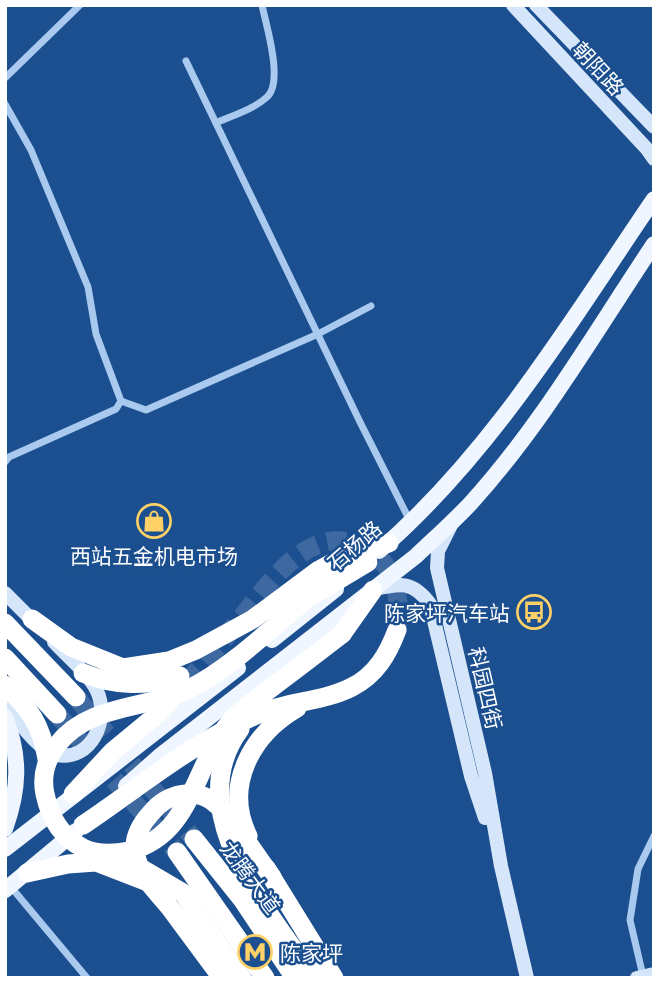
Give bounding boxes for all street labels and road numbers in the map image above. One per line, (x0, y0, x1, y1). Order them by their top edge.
street label: 朝阳路 (568, 36, 630, 100)
street label: 石杨路 (322, 515, 386, 575)
street label: 科园四街 (464, 644, 508, 732)
street label: 龙腾大道 (216, 836, 286, 918)

